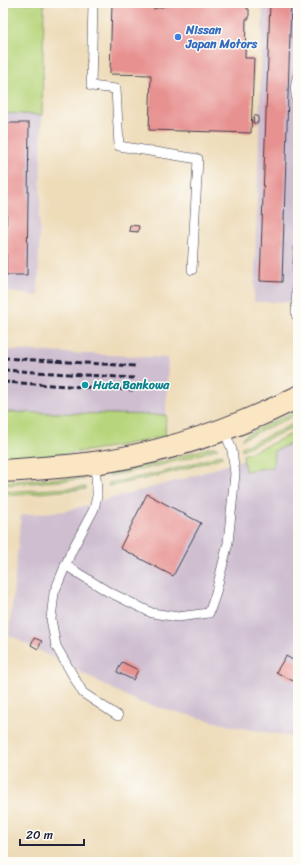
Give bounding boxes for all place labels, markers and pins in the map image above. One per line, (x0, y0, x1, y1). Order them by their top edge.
place label: Nissan Japan Motors (185, 19, 258, 55)
marker: Nissan Japan Motors (173, 32, 183, 42)
place label: Huta Bankowa (92, 374, 170, 396)
marker: Huta Bankowa (80, 380, 90, 390)

